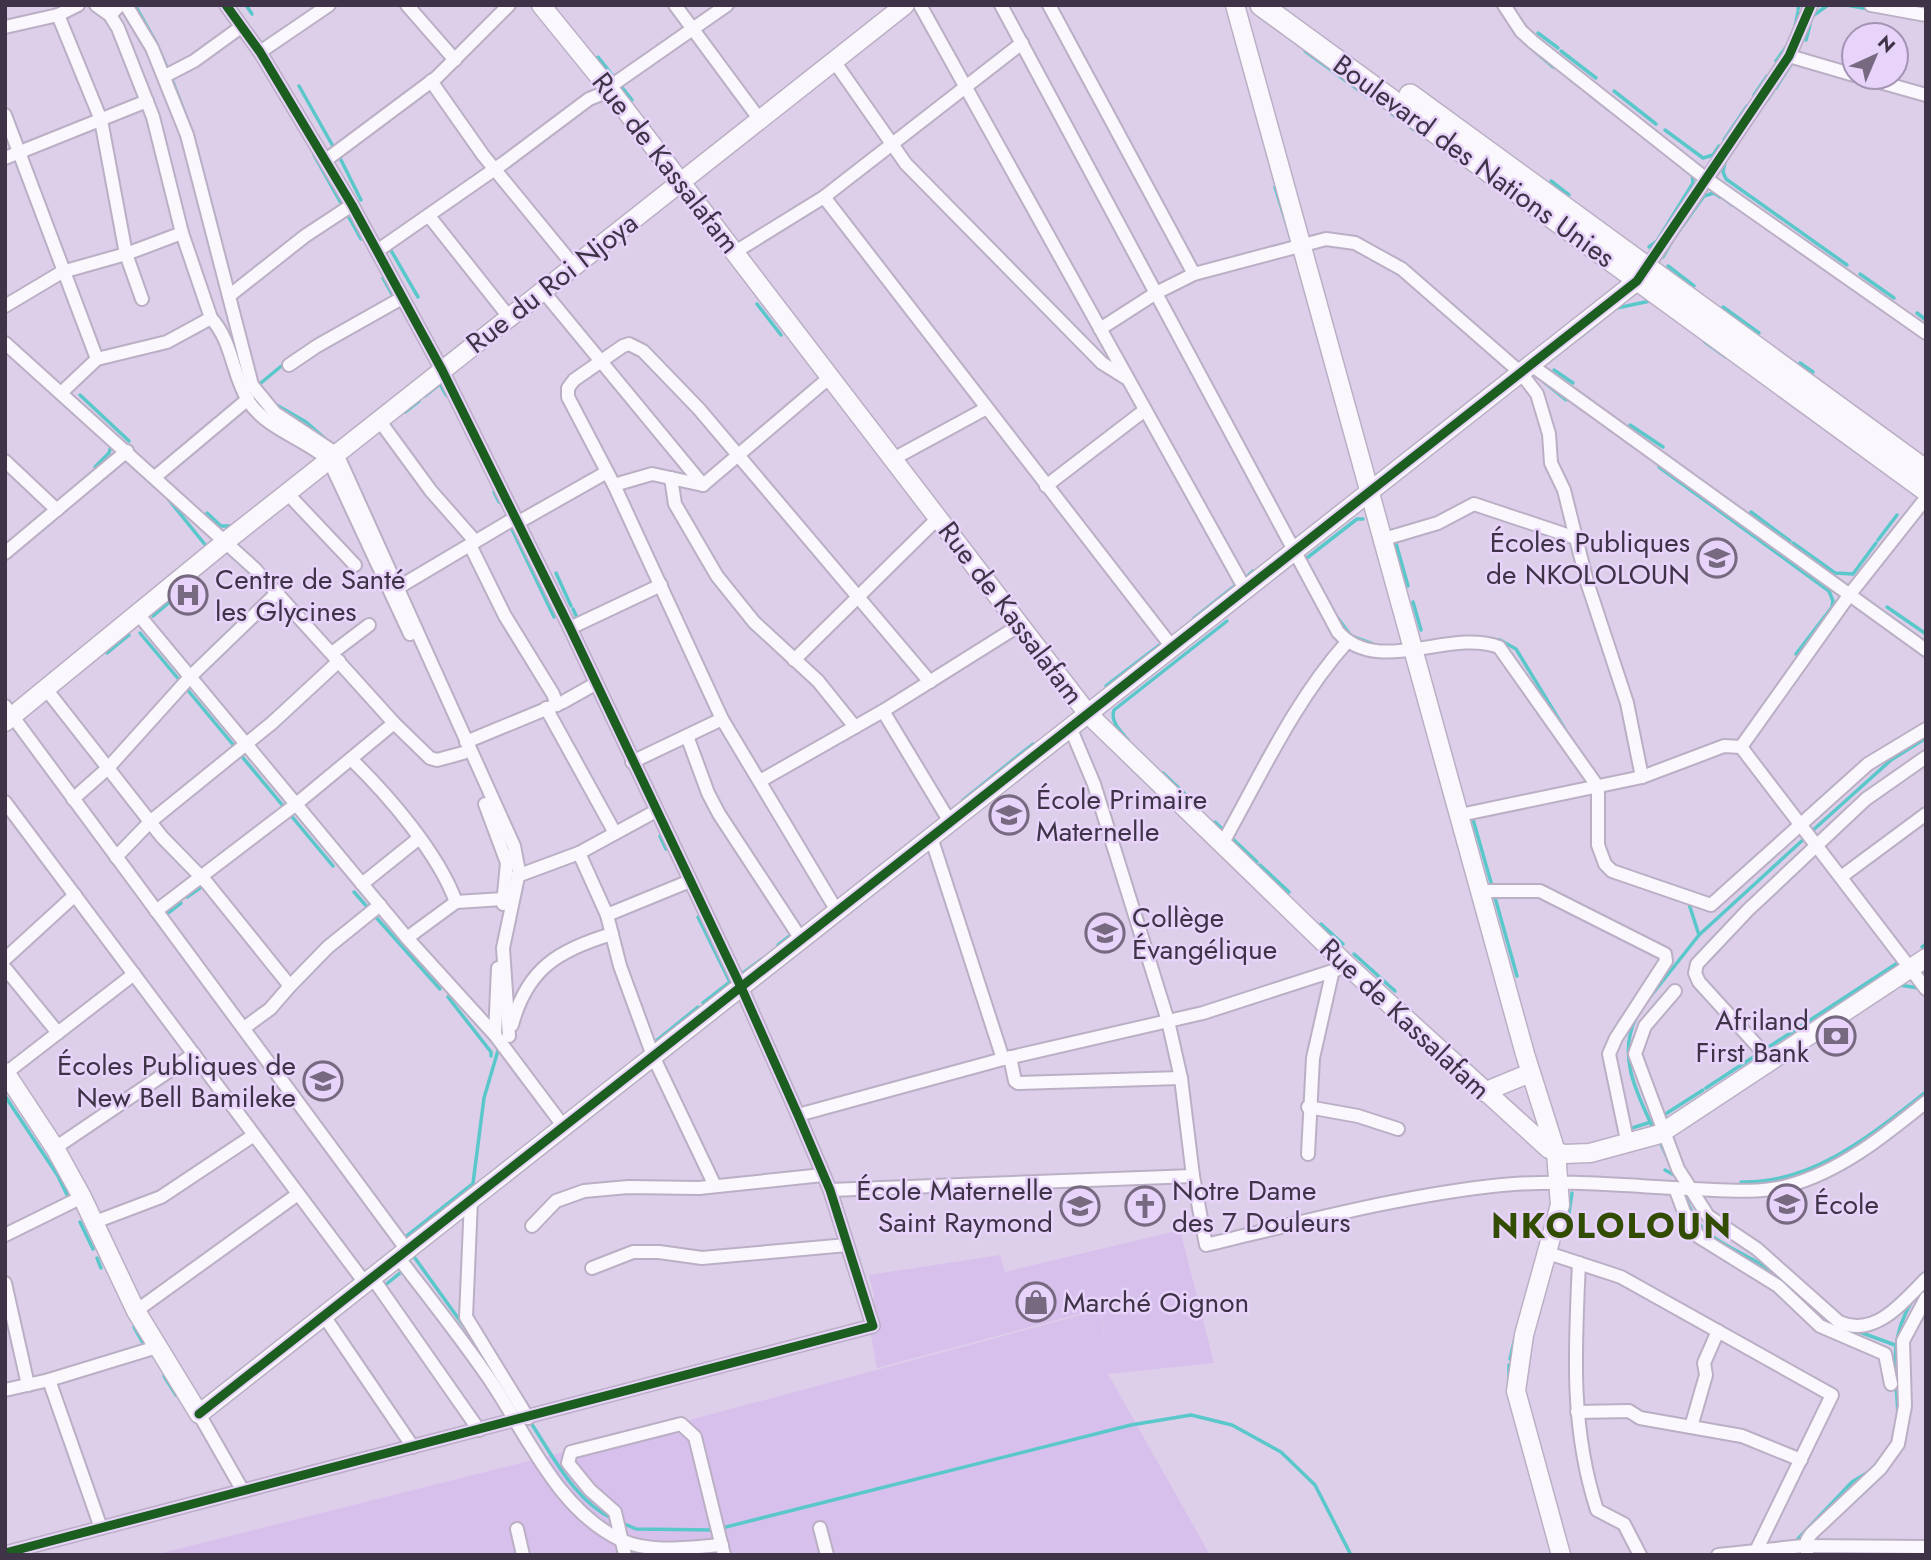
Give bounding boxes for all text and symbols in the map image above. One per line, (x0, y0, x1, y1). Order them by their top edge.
north arrow (1840, 21, 1910, 91)
text: N (1872, 29, 1901, 59)
street label: Boulevard des Nations Unies (1324, 45, 1624, 277)
street label: Rue de Kassalafam (582, 63, 750, 263)
street label: Rue du Roi Njoya (457, 203, 647, 363)
street label: Rue de Kassalafam (928, 513, 1094, 713)
place label: Écoles Publiques de NKOLOLOUN (1486, 522, 1690, 595)
school or university icon: Écoles Publiques de NKOLOLOUN (1696, 537, 1738, 579)
place label: Centre de Santé les Glycines (215, 559, 405, 632)
hospital icon: Centre de Santé les Glycines (167, 574, 209, 616)
place label: École Primaire Maternelle (1036, 779, 1207, 852)
school or university icon: École Primaire Maternelle (988, 794, 1030, 836)
place label: Collège Évangélique (1132, 897, 1277, 970)
school or university icon: Collège Évangélique (1084, 912, 1126, 954)
street label: Rue de Kassalafam (1310, 929, 1500, 1109)
place label: Afriland First Bank (1696, 1000, 1810, 1073)
bank icon: Afriland First Bank (1815, 1015, 1857, 1057)
place label: Écoles Publiques de New Bell Bamileke (57, 1045, 296, 1118)
school or university icon: Écoles Publiques de New Bell Bamileke (302, 1060, 344, 1102)
place label: École Maternelle Saint Raymond (856, 1170, 1053, 1243)
place label: Notre Dame des 7 Douleurs (1172, 1170, 1351, 1243)
school or university icon: École (1766, 1183, 1808, 1225)
place label: École (1814, 1184, 1879, 1225)
school or university icon: École Maternelle Saint Raymond (1059, 1185, 1101, 1227)
church icon: Notre Dame des 7 Douleurs (1124, 1185, 1166, 1227)
district label: NKOLOLOUN (1491, 1201, 1733, 1251)
shop icon: Marché Oignon (1015, 1281, 1057, 1323)
place label: Marché Oignon (1063, 1282, 1249, 1323)

